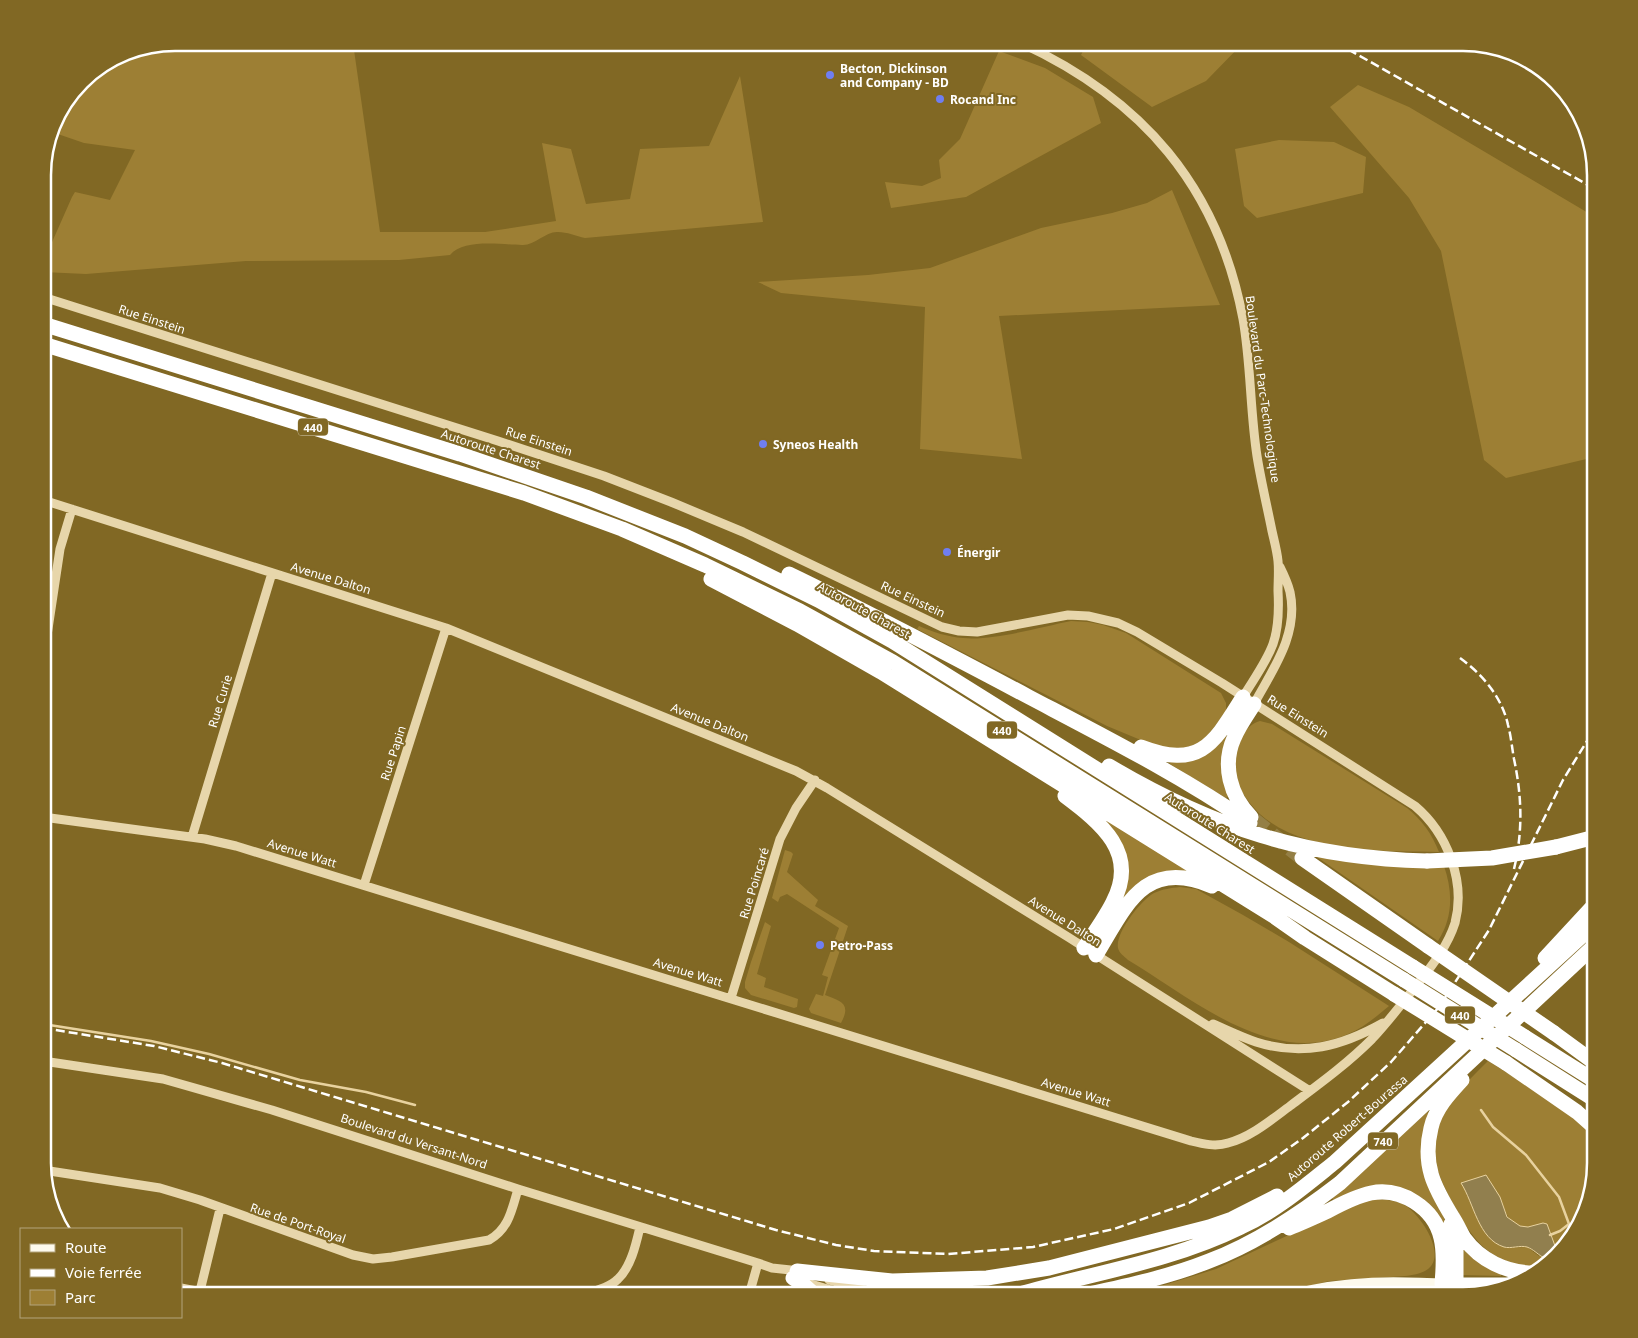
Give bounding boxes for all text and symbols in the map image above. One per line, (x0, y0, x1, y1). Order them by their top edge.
place label: Becton, Dickinson and Company - BD (840, 60, 949, 91)
marker: Becton, Dickinson and Company - BD (824, 69, 836, 81)
place label: Rocand Inc (950, 91, 1016, 108)
marker: Rocand Inc (934, 93, 946, 105)
street label: Boulevard du Parc-Technologique (1241, 294, 1285, 484)
street label: Rue Einstein (116, 300, 188, 338)
road number: 440 (298, 418, 328, 436)
street label: Rue Einstein (503, 422, 575, 460)
street label: Autoroute Charest (439, 425, 544, 473)
place label: Syneos Health (773, 436, 858, 453)
marker: Syneos Health (757, 438, 769, 450)
place label: Énergir (957, 544, 1001, 561)
marker: Énergir (941, 546, 953, 558)
street label: Avenue Dalton (289, 558, 373, 598)
street label: Autoroute Charest (815, 577, 914, 643)
street label: Rue Einstein (878, 577, 948, 621)
street label: Rue Curie (204, 672, 236, 730)
street label: Rue Einstein (1264, 690, 1332, 742)
street label: Avenue Dalton (668, 699, 752, 745)
road number: 440 (987, 722, 1017, 738)
street label: Rue Papin (376, 723, 410, 783)
street label: Autoroute Charest (1162, 788, 1259, 858)
street label: Avenue Watt (265, 834, 339, 872)
street label: Rue Poincaré (735, 845, 773, 921)
street label: Avenue Dalton (1025, 892, 1105, 950)
place label: Petro-Pass (830, 937, 893, 954)
marker: Petro-Pass (814, 939, 826, 951)
street label: Avenue Watt (651, 953, 725, 991)
road number: 440 (1445, 1006, 1475, 1024)
street label: Autoroute Robert-Bourassa (1283, 1071, 1411, 1185)
street label: Avenue Watt (1039, 1073, 1113, 1111)
street label: Boulevard du Versant-Nord (338, 1109, 490, 1173)
road number: 740 (1368, 1132, 1398, 1150)
street label: Rue de Port-Royal (248, 1199, 348, 1247)
legend (20, 1228, 182, 1318)
text: Route (65, 1237, 107, 1257)
text: Voie ferrée (65, 1262, 142, 1282)
text: Parc (65, 1287, 96, 1307)

